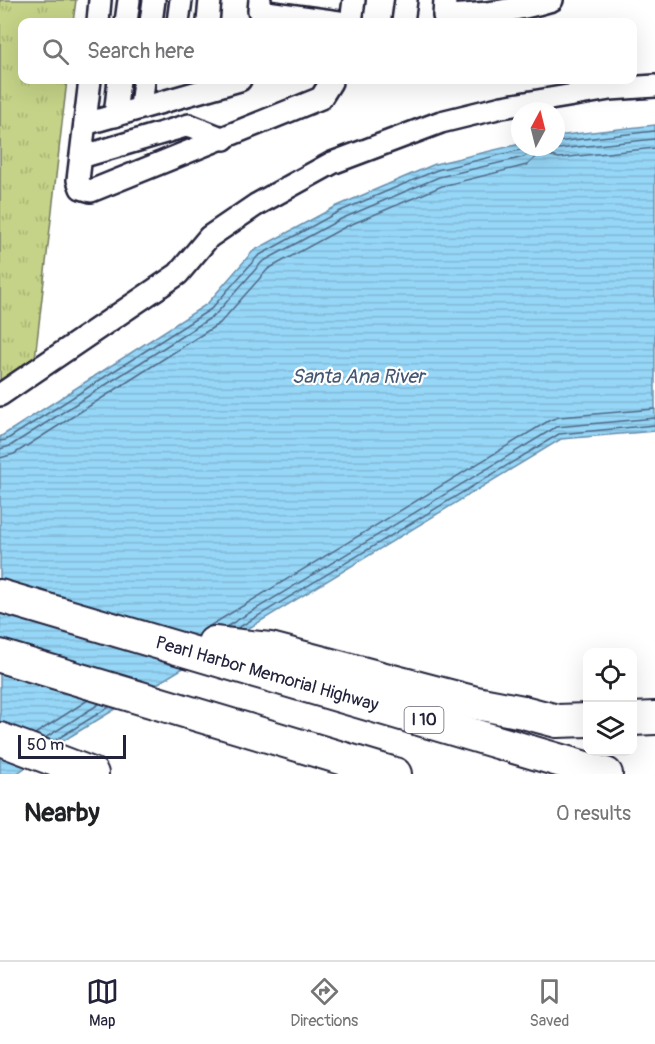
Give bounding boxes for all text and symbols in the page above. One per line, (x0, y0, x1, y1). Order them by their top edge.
search box (18, 18, 637, 84)
icon: search (39, 35, 72, 68)
text: Search here (87, 37, 194, 65)
north arrow (511, 102, 565, 156)
water label: Santa Ana River (292, 364, 427, 389)
street label: Pearl Harbor Memorial Highway (153, 631, 381, 717)
map controls (583, 648, 637, 756)
button: locate (583, 648, 637, 702)
button: layers (583, 702, 637, 756)
road number: I 10 (404, 707, 444, 733)
scale bar (18, 732, 126, 760)
text: 50 m (27, 735, 64, 755)
text: Nearby (24, 797, 100, 829)
text: 0 results (556, 801, 631, 826)
tab: Map (86, 975, 119, 1031)
tab: Directions (290, 975, 358, 1031)
tab: Saved (530, 975, 569, 1031)

